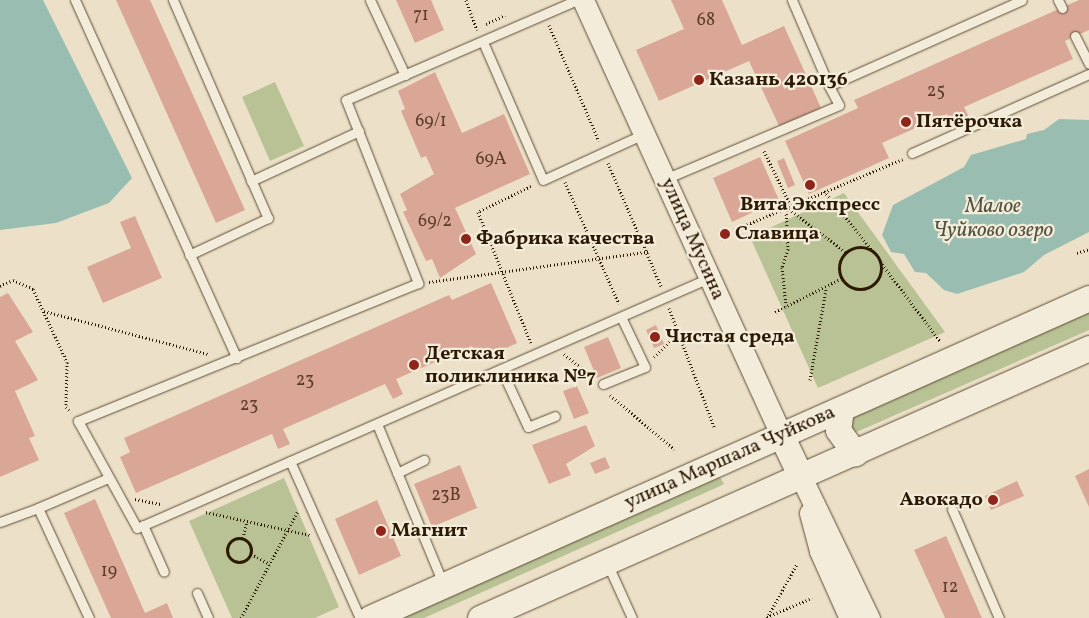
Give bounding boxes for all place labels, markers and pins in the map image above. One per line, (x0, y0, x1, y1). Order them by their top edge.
place label: Казань 420136 (709, 68, 848, 92)
marker: Казань 420136 (693, 74, 705, 86)
place label: Пятёрочка (916, 110, 1022, 134)
marker: Пятёрочка (900, 116, 912, 128)
marker: Вита Экспресс (804, 179, 816, 191)
place label: Вита Экспресс (740, 193, 880, 217)
place label: Славица (735, 222, 819, 246)
place label: Фабрика качества (476, 227, 655, 251)
marker: Славица (719, 228, 731, 240)
marker: Фабрика качества (460, 233, 472, 245)
place label: Чистая среда (665, 325, 795, 349)
marker: Чистая среда (649, 331, 661, 343)
place label: Детская поликлиника №7 (425, 342, 596, 389)
marker: Детская поликлиника №7 (407, 358, 421, 372)
place label: Авокадо (899, 488, 983, 512)
marker: Авокадо (987, 494, 999, 506)
place label: Магнит (391, 519, 468, 543)
marker: Магнит (375, 525, 387, 537)

